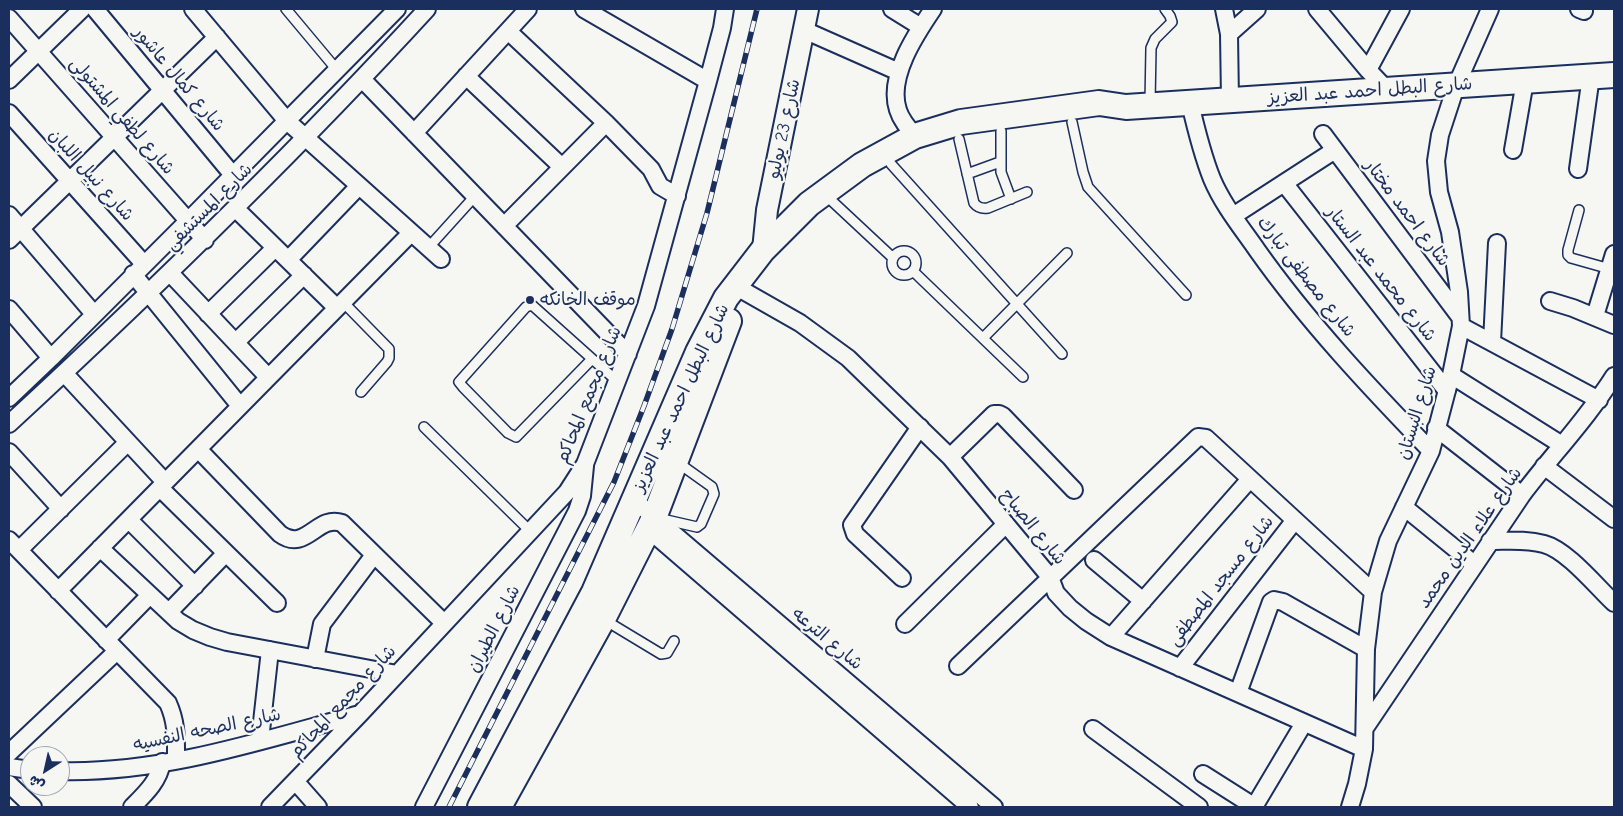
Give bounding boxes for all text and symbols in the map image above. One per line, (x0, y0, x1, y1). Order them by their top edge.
street label: شارع كمال عاشور (129, 22, 229, 136)
street label: شارع لطفي المشتولى (65, 53, 179, 179)
street label: شارع البطل احمد عبد العزيز (1267, 73, 1473, 109)
street label: شارع 23 يوليو (763, 77, 805, 181)
street label: شارع نبيل اللبان (44, 124, 138, 226)
street label: شارع احمد مختار (1360, 155, 1454, 271)
street label: شارع المستشفي (161, 159, 257, 255)
street label: شارع محمد عبد الستار (1321, 202, 1441, 346)
street label: شارع مصطفى تبارك (1252, 212, 1360, 342)
place label: موقف الخانكه (540, 289, 636, 311)
marker: موقف الخانكه (524, 294, 536, 306)
street label: شارع البطل احمد عبد العزيز (628, 301, 734, 495)
street label: شارع مجمع المحاكم (552, 323, 626, 467)
street label: شارع البستان (1393, 364, 1441, 462)
street label: شارع علاء الدين محمد (1413, 463, 1527, 613)
street label: شارع الصباح (996, 485, 1070, 569)
street label: شارع مسجد المصطفى (1163, 512, 1279, 650)
street label: شارع الطيران (463, 582, 525, 676)
street label: شارع الترعه (787, 603, 867, 675)
street label: شارع مجمع المحاكم (285, 641, 401, 763)
street label: شارع الصحه النفسيه (131, 704, 283, 756)
north arrow (20, 746, 70, 796)
text: ش (25, 771, 48, 794)

